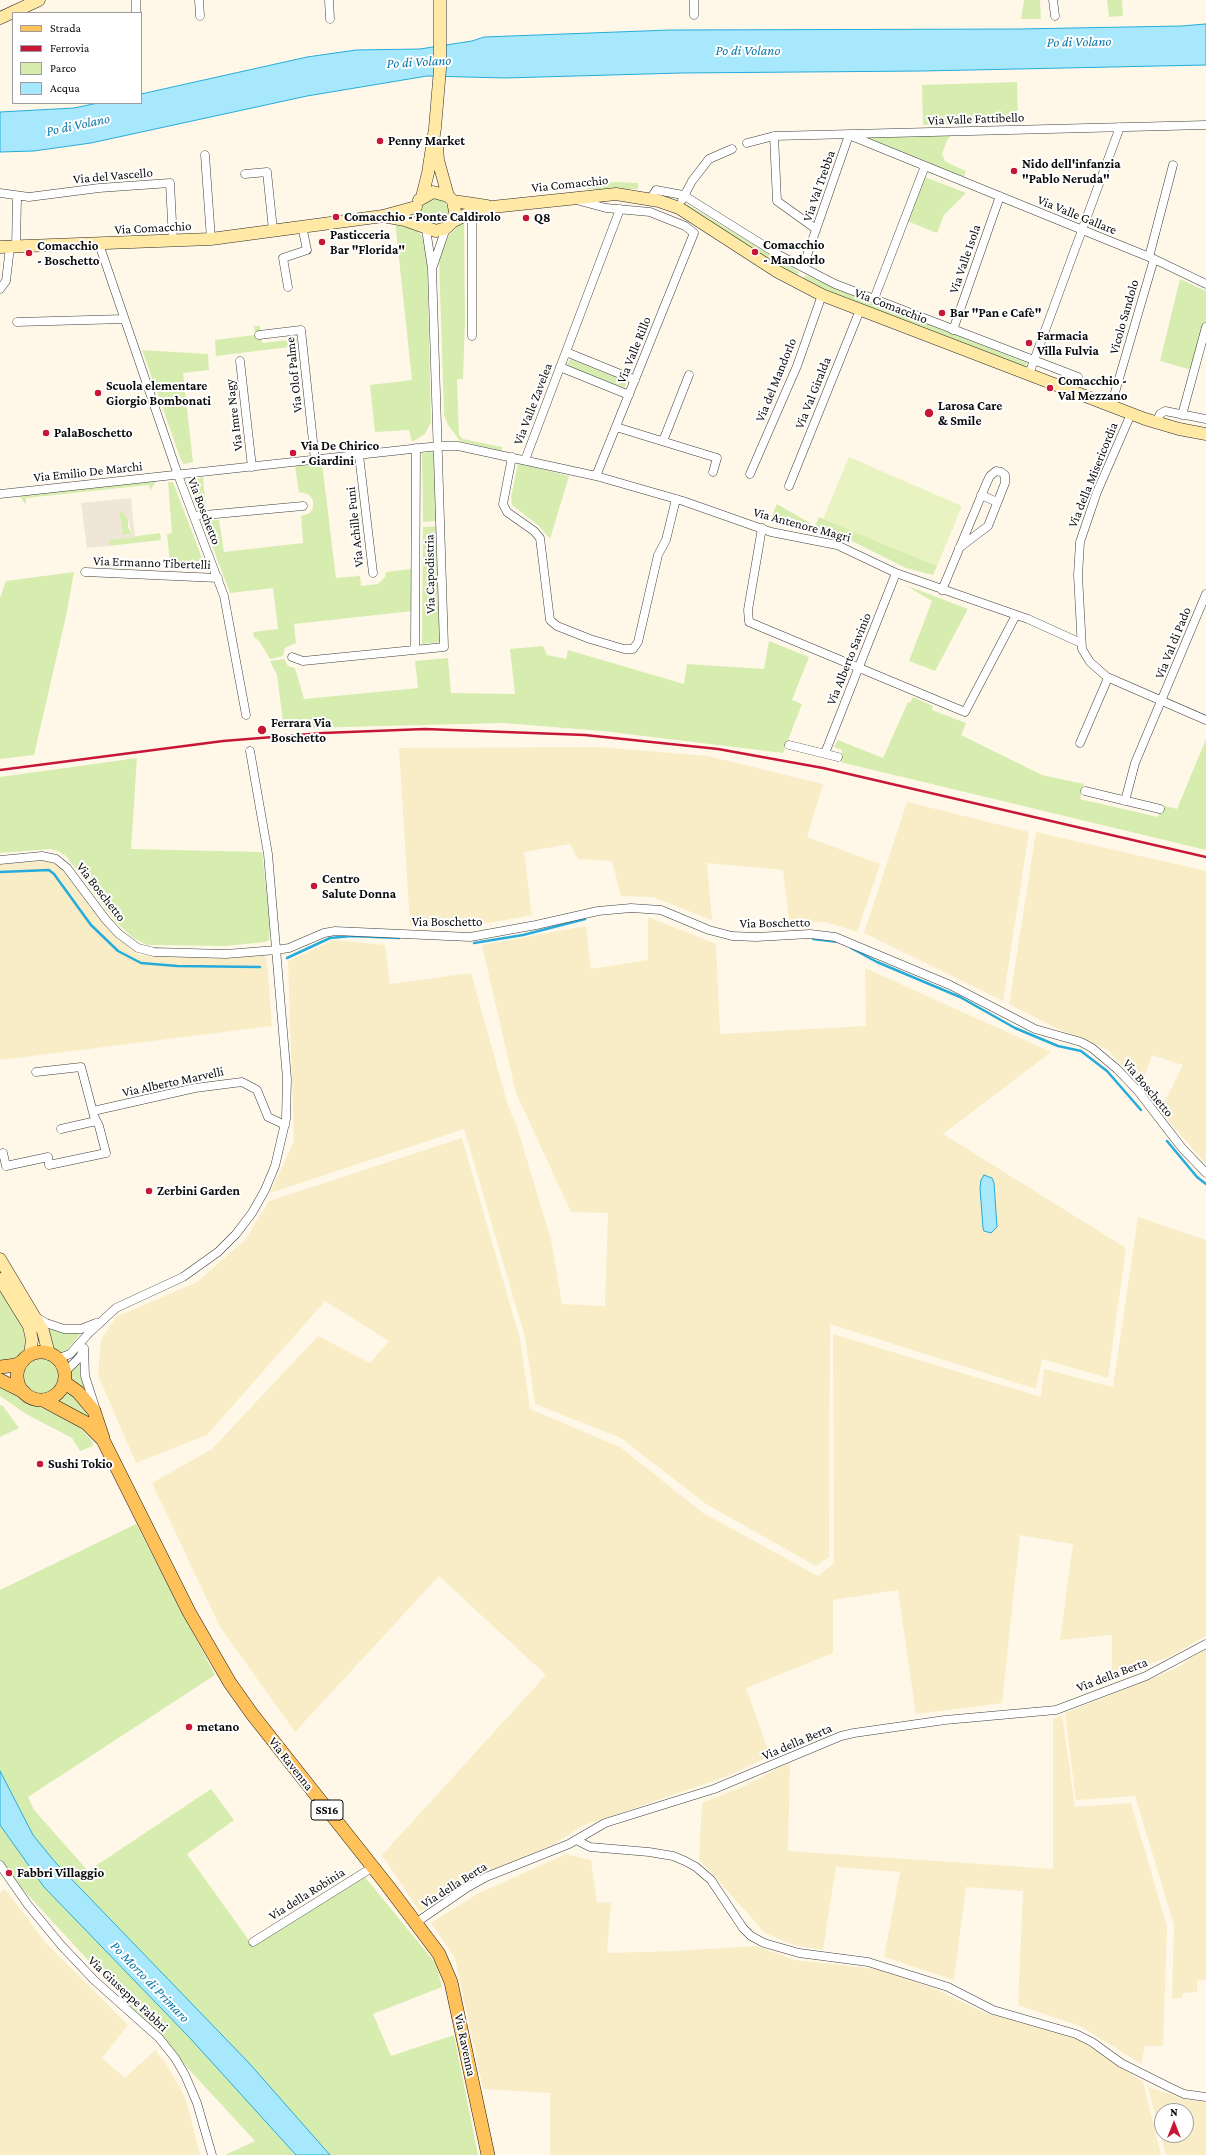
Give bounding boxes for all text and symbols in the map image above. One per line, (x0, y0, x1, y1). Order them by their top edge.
legend (12, 12, 142, 104)
text: Strada (50, 21, 81, 35)
water label: Po di Volano (1046, 33, 1112, 51)
text: Ferrovia (50, 41, 89, 55)
water label: Po di Volano (716, 43, 780, 59)
water label: Po di Volano (386, 52, 452, 72)
text: Parco (50, 61, 76, 75)
text: Acqua (50, 81, 80, 95)
water label: Po di Volano (45, 110, 111, 140)
street label: Via Valle Fattibello (927, 110, 1025, 128)
place label: Penny Market (388, 133, 465, 149)
marker: Penny Market (375, 136, 385, 146)
street label: Via Val Trebba (800, 148, 838, 224)
place label: Nido dell'infanzia "Pablo Neruda" (1022, 156, 1121, 187)
street label: Via del Vascello (73, 165, 153, 187)
marker: Nido dell'infanzia "Pablo Neruda" (1009, 166, 1019, 176)
street label: Via Comacchio (531, 172, 609, 196)
street label: Via Valle Gallare (1035, 192, 1119, 238)
place label: Comacchio - Ponte Caldirolo (344, 209, 501, 225)
place label: Q8 (534, 210, 551, 226)
marker: Comacchio - Ponte Caldirolo (331, 212, 341, 222)
marker: Q8 (521, 213, 531, 223)
street label: Via Comacchio (114, 218, 192, 238)
street label: Via Valle Isola (946, 223, 984, 295)
place label: Pasticceria Bar "Florida" (330, 227, 405, 258)
marker: Pasticceria Bar "Florida" (317, 237, 327, 247)
place label: Comacchio - Mandorlo (763, 237, 825, 268)
place label: Comacchio - Boschetto (37, 238, 99, 269)
marker: Comacchio - Mandorlo (750, 247, 760, 257)
marker: Comacchio - Boschetto (24, 248, 34, 258)
street label: Vicolo Sandolo (1106, 278, 1142, 356)
street label: Via Comacchio (852, 285, 930, 327)
place label: Bar "Pan e Cafè" (950, 305, 1041, 321)
marker: Bar "Pan e Cafè" (937, 308, 947, 318)
street label: Via Valle Rillo (614, 314, 654, 386)
place label: Farmacia Villa Fulvia (1037, 328, 1099, 359)
street label: Via Olof Palme (282, 336, 306, 414)
street label: Via del Mandorlo (752, 336, 800, 424)
marker: Farmacia Villa Fulvia (1024, 338, 1034, 348)
street label: Via Val Giralda (792, 355, 834, 431)
street label: Via Valle Zavelea (510, 361, 556, 447)
place label: Comacchio - Val Mezzano (1058, 373, 1128, 404)
place label: Scuola elementare Giorgio Bombonati (106, 378, 211, 409)
street label: Via Imre Nagy (222, 378, 246, 452)
marker: Comacchio - Val Mezzano (1045, 383, 1055, 393)
marker: Scuola elementare Giorgio Bombonati (93, 388, 103, 398)
place label: Larosa Care & Smile (938, 398, 1002, 429)
marker: Larosa Care & Smile (923, 407, 935, 419)
street label: Via della Misericordia (1065, 420, 1121, 530)
place label: PalaBoschetto (54, 425, 132, 441)
marker: PalaBoschetto (41, 428, 51, 438)
place label: Via De Chirico - Giardini (301, 438, 379, 469)
marker: Via De Chirico - Giardini (288, 448, 298, 458)
street label: Via Emilio De Marchi (33, 459, 143, 485)
street label: Via Boschetto (184, 475, 224, 547)
street label: Via Achille Funi (343, 486, 367, 568)
street label: Via Antenore Magri (751, 504, 853, 546)
street label: Via Capodistria (422, 534, 438, 614)
street label: Via Ermanno Tibertelli (93, 553, 211, 573)
street label: Via Val di Pado (1152, 605, 1194, 681)
street label: Via Alberto Savinio (823, 611, 875, 707)
place label: Ferrara Via Boschetto (271, 715, 331, 746)
marker: Ferrara Via Boschetto (256, 724, 268, 736)
street label: Via Boschetto (73, 859, 129, 925)
place label: Centro Salute Donna (322, 871, 396, 902)
marker: Centro Salute Donna (309, 881, 319, 891)
street label: Via Boschetto (412, 914, 482, 930)
street label: Via Boschetto (740, 915, 810, 931)
street label: Via Boschetto (1119, 1056, 1177, 1120)
street label: Via Alberto Marvelli (121, 1064, 225, 1100)
place label: Zerbini Garden (157, 1183, 240, 1199)
marker: Zerbini Garden (144, 1186, 154, 1196)
place label: Sushi Tokio (48, 1456, 113, 1472)
marker: Sushi Tokio (35, 1459, 45, 1469)
street label: Via della Berta (1074, 1654, 1150, 1696)
place label: metano (197, 1719, 239, 1735)
street label: Via della Berta (760, 1720, 834, 1764)
marker: metano (184, 1722, 194, 1732)
street label: Via Ravenna (265, 1734, 317, 1794)
road number: SS16 (311, 1800, 343, 1820)
street label: Via della Berta (418, 1859, 490, 1911)
street label: Via della Robinia (266, 1864, 348, 1924)
place label: Fabbri Villaggio (17, 1865, 104, 1881)
marker: Fabbri Villaggio (4, 1868, 14, 1878)
water label: Po Morto di Primaro (107, 1938, 193, 2026)
street label: Via Giuseppe Fabbri (85, 1953, 171, 2035)
street label: Via Ravenna (451, 2012, 479, 2078)
north arrow (1154, 2103, 1194, 2143)
text: N (1170, 2106, 1178, 2118)

